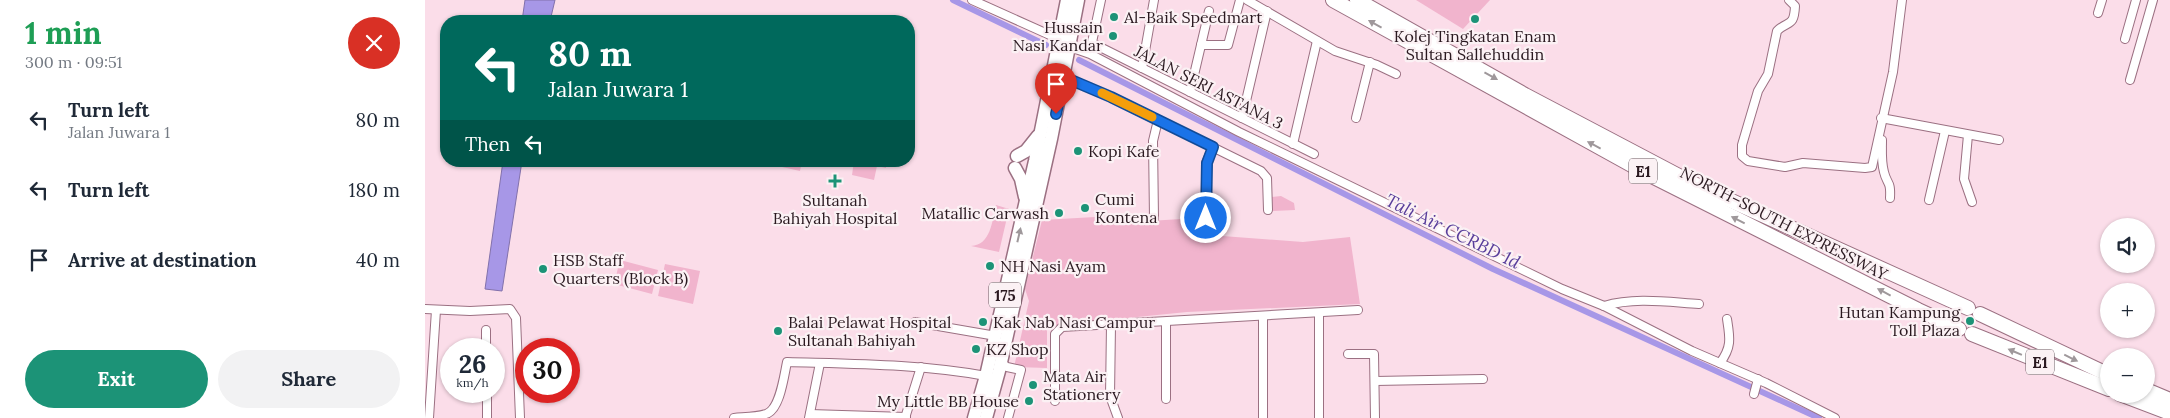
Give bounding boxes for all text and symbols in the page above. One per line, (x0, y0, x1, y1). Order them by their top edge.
place label: Al-Baik Speedmart (1123, 7, 1263, 27)
marker: Al-Baik Speedmart (1108, 11, 1120, 23)
marker: Kolej Tingkatan Enam Sultan Sallehuddin (1469, 13, 1481, 25)
text: 1 min (25, 14, 102, 52)
button: close (348, 17, 400, 69)
place label: Hussain Nasi Kandar (1013, 17, 1103, 55)
one-way arrow (1368, 20, 1383, 28)
place label: Kolej Tingkatan Enam Sultan Sallehuddin (1394, 26, 1556, 64)
marker: Hussain Nasi Kandar (1107, 30, 1119, 42)
text: 80 m (548, 31, 632, 76)
icon: left (465, 35, 530, 100)
street label: JALAN SERI ASTANA 3 (1130, 40, 1287, 133)
text: 300 m · 09:51 (25, 52, 122, 72)
pin (1035, 63, 1077, 114)
icon: arrive (1042, 70, 1070, 98)
one-way arrow (1484, 72, 1499, 80)
text: Jalan Juwara 1 (548, 75, 688, 103)
text: Turn left (68, 98, 149, 122)
icon: left (25, 106, 53, 134)
text: 80 m (356, 108, 400, 132)
text: Jalan Juwara 1 (68, 122, 170, 142)
icon: left (520, 130, 548, 158)
text: Then (465, 132, 510, 156)
one-way arrow (1588, 140, 1601, 149)
place label: Kopi Kafe (1088, 141, 1160, 161)
marker: Kopi Kafe (1072, 145, 1084, 157)
road number: E1 (1629, 158, 1657, 184)
street label: NORTH–SOUTH EXPRESSWAY (1677, 162, 1892, 285)
marker: Sultanah Bahiyah Hospital (828, 174, 842, 188)
icon: left (25, 176, 53, 204)
text: Turn left (68, 178, 149, 202)
text: 180 m (349, 178, 400, 202)
water label: Tali Air CCRBD 1d (1382, 188, 1524, 274)
place label: Cumi Kontena (1095, 189, 1157, 227)
place label: Sultanah Bahiyah Hospital (773, 190, 897, 228)
position arrow (1179, 191, 1231, 243)
marker: Cumi Kontena (1079, 202, 1091, 214)
place label: Matallic Carwash (921, 203, 1049, 223)
marker: Matallic Carwash (1053, 207, 1065, 219)
one-way arrow (1731, 216, 1746, 224)
map controls (2100, 218, 2155, 403)
button: sound (2100, 218, 2155, 273)
one-way arrow (1015, 227, 1023, 242)
icon: arrive (25, 246, 53, 274)
text: Arrive at destination (68, 248, 257, 272)
text: 40 m (356, 248, 400, 272)
place label: HSB Staff Quarters (Block B) (553, 250, 688, 289)
place label: NH Nasi Ayam (1000, 256, 1106, 276)
marker: NH Nasi Ayam (984, 260, 996, 272)
marker: HSB Staff Quarters (Block B) (537, 263, 549, 275)
road number: 175 (989, 282, 1021, 308)
button: + (2100, 283, 2155, 338)
one-way arrow (1877, 288, 1891, 296)
place label: Hutan Kampung Toll Plaza (1839, 302, 1961, 340)
place label: Balai Pelawat Hospital Sultanah Bahiyah (788, 312, 951, 350)
place label: Kak Nab Nasi Campur (993, 312, 1155, 332)
marker: Hutan Kampung Toll Plaza (1964, 315, 1976, 327)
marker: Kak Nab Nasi Campur (977, 316, 989, 328)
marker: Balai Pelawat Hospital Sultanah Bahiyah (772, 325, 784, 337)
speed limit sign: 30 (515, 338, 580, 403)
place label: KZ Shop (986, 339, 1048, 359)
marker: KZ Shop (970, 343, 982, 355)
one-way arrow (2008, 347, 2022, 355)
text: 26 (459, 348, 486, 380)
button: − (2100, 348, 2155, 403)
button: Exit (25, 350, 208, 408)
button: Share (218, 350, 400, 408)
road number: E1 (2026, 350, 2054, 374)
one-way arrow (2064, 355, 2078, 363)
place label: Mata Air Stationery (1043, 366, 1121, 404)
text: km/h (456, 375, 489, 390)
marker: Mata Air Stationery (1027, 379, 1039, 391)
place label: My Little BB House (877, 391, 1019, 411)
marker: My Little BB House (1023, 395, 1035, 407)

